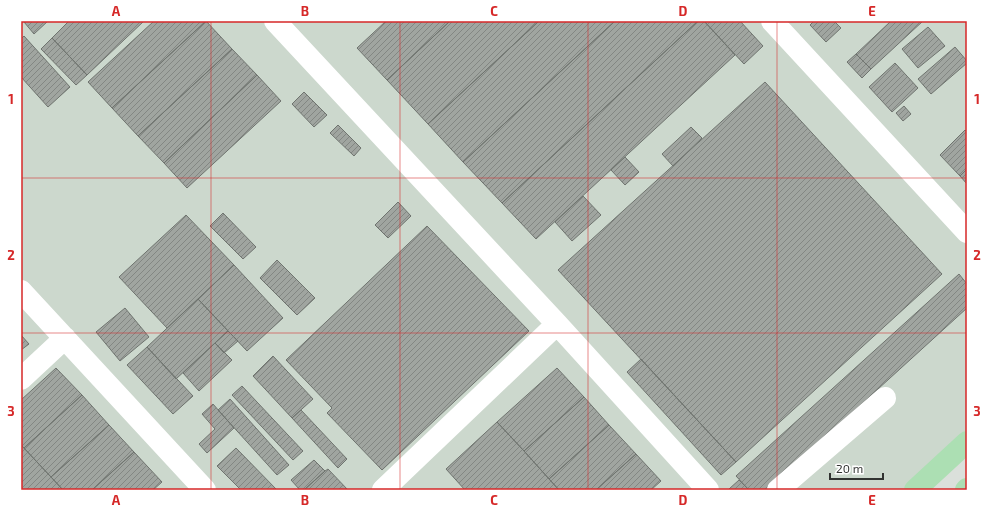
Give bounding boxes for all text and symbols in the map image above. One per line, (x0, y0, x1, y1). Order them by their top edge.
text: A (112, 3, 121, 19)
text: B (301, 3, 309, 19)
text: C (490, 3, 498, 19)
text: D (679, 3, 688, 19)
text: E (868, 3, 876, 19)
text: 1 (8, 91, 14, 107)
text: 1 (974, 91, 980, 107)
text: 2 (7, 247, 15, 263)
text: 2 (973, 247, 981, 263)
text: 3 (7, 403, 15, 419)
text: 3 (973, 403, 981, 419)
scale bar (830, 455, 883, 481)
text: 20 m (836, 461, 863, 475)
text: A (112, 492, 121, 508)
text: B (301, 492, 309, 508)
text: C (490, 492, 498, 508)
text: D (679, 492, 688, 508)
text: E (868, 492, 876, 508)

